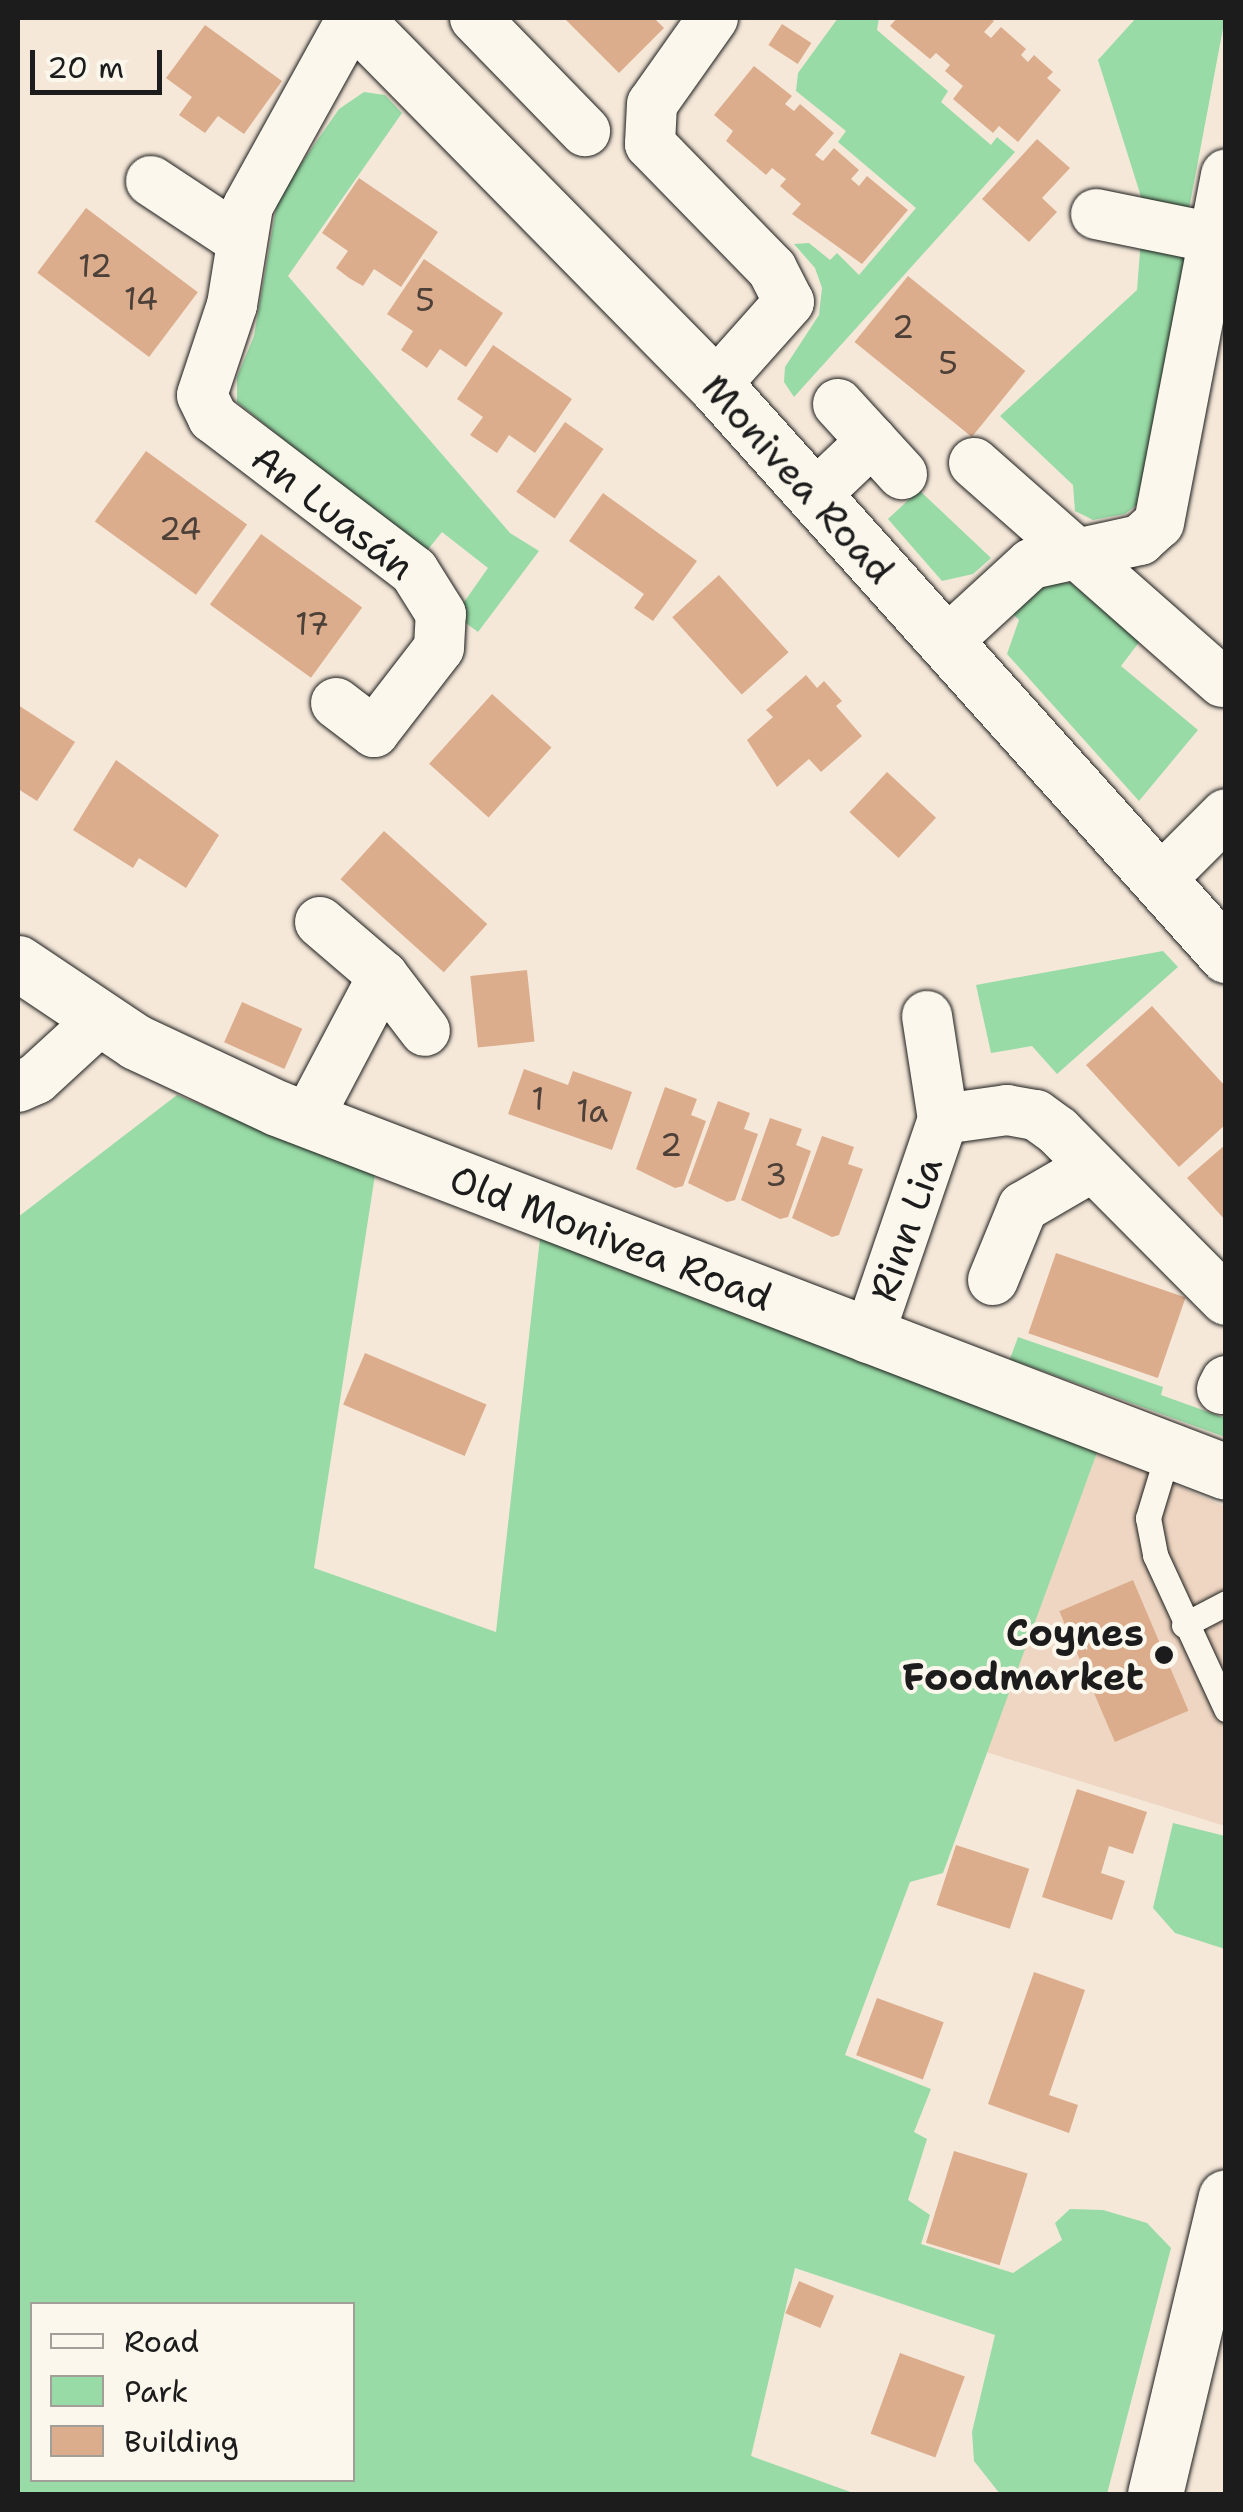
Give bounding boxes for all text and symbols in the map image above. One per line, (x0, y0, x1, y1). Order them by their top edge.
scale bar (35, 30, 168, 92)
text: 20 m (47, 47, 124, 88)
house number: 12 (78, 247, 112, 285)
house number: 14 (124, 280, 158, 318)
house number: 5 (415, 281, 435, 319)
house number: 2 (892, 308, 914, 346)
house number: 5 (938, 344, 958, 382)
street label: Monivea Road (692, 365, 904, 593)
street label: An Luasán (243, 435, 423, 589)
house number: 24 (159, 510, 201, 548)
house number: 17 (295, 605, 329, 643)
house number: 1 (531, 1080, 545, 1118)
house number: 1a (576, 1092, 608, 1130)
house number: 2 (660, 1126, 682, 1164)
street label: Rinn Lia (860, 1151, 952, 1307)
street label: Old Monivea Road (444, 1156, 778, 1320)
house number: 3 (765, 1156, 787, 1194)
place label: Coynes Foodmarket (902, 1610, 1144, 1700)
marker: Coynes Foodmarket (1153, 1644, 1175, 1666)
legend (30, 2302, 355, 2482)
text: Road (124, 2321, 199, 2362)
text: Park (124, 2371, 188, 2412)
text: Building (124, 2421, 239, 2462)

